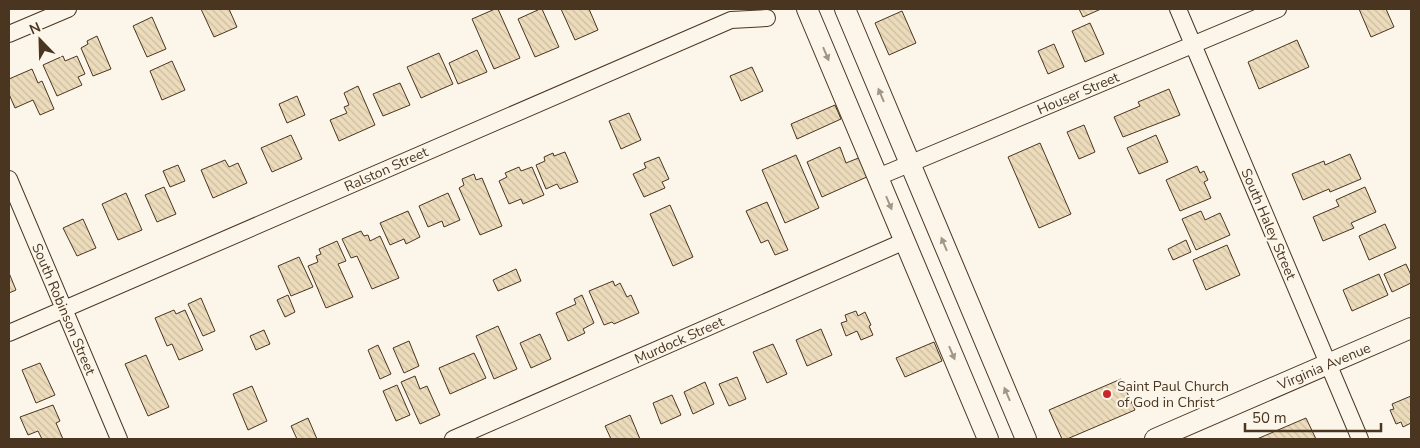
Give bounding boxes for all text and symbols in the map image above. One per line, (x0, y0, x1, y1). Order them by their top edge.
north arrow (15, 15, 65, 65)
text: N (27, 18, 44, 39)
one-way arrow (822, 47, 830, 61)
street label: Houser Street (1034, 68, 1122, 119)
one-way arrow (877, 88, 885, 102)
street label: Ralston Street (341, 142, 431, 196)
street label: South Haley Street (1237, 166, 1301, 283)
one-way arrow (885, 196, 893, 211)
one-way arrow (940, 237, 948, 251)
street label: South Robinson Street (27, 240, 100, 378)
street label: Murdock Street (631, 312, 727, 369)
street label: Virginia Avenue (1274, 338, 1374, 395)
one-way arrow (949, 346, 957, 360)
place label: Saint Paul Church of God in Christ (1117, 377, 1229, 412)
one-way arrow (1003, 387, 1011, 401)
marker: Saint Paul Church of God in Christ (1101, 388, 1113, 400)
scale bar (1245, 400, 1381, 432)
text: 50 m (1252, 408, 1287, 428)

